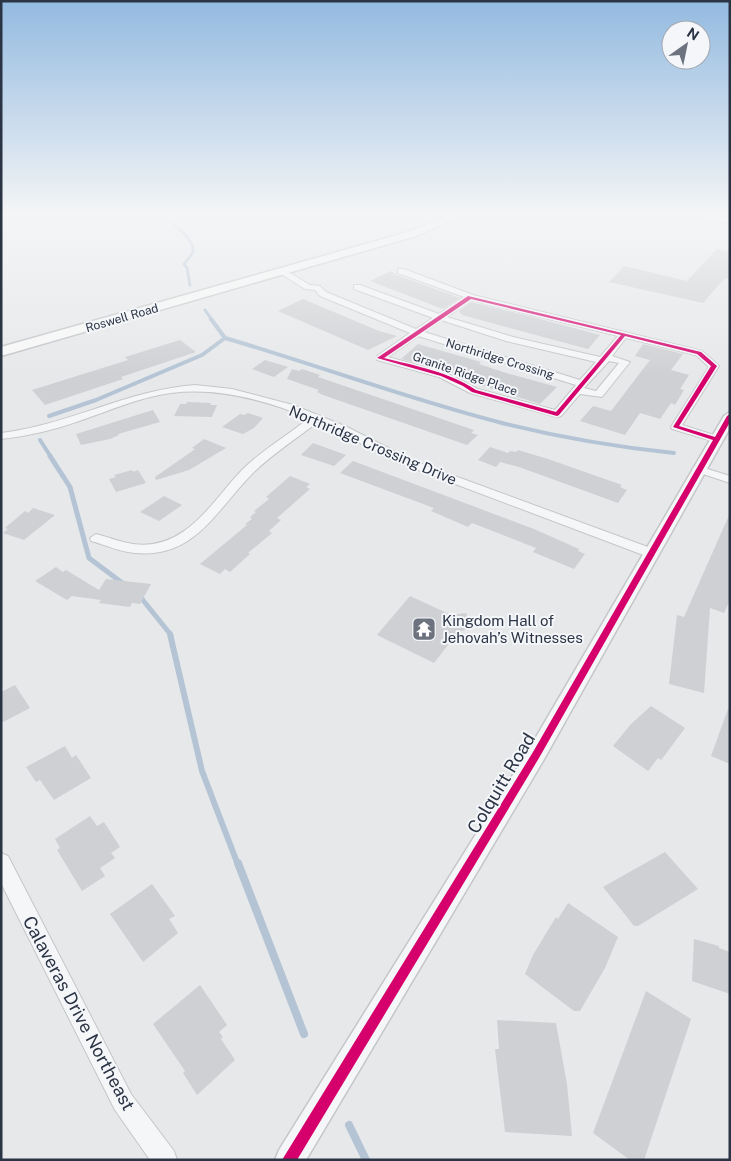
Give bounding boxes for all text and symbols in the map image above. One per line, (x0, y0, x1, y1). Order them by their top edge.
north arrow (661, 20, 711, 70)
text: N (684, 24, 702, 44)
street label: Roswell Road (84, 301, 160, 335)
street label: Northridge Crossing (444, 336, 556, 382)
street label: Granite Ridge Place (411, 349, 520, 399)
street label: Northridge Crossing Drive (287, 402, 459, 488)
place label: Kingdom Hall of Jehovah’s Witnesses (442, 612, 583, 646)
temple icon: Kingdom Hall of Jehovah’s Witnesses (411, 616, 437, 642)
street label: Colquitt Road (463, 729, 539, 837)
street label: Calaveras Drive Northeast (19, 912, 139, 1114)

